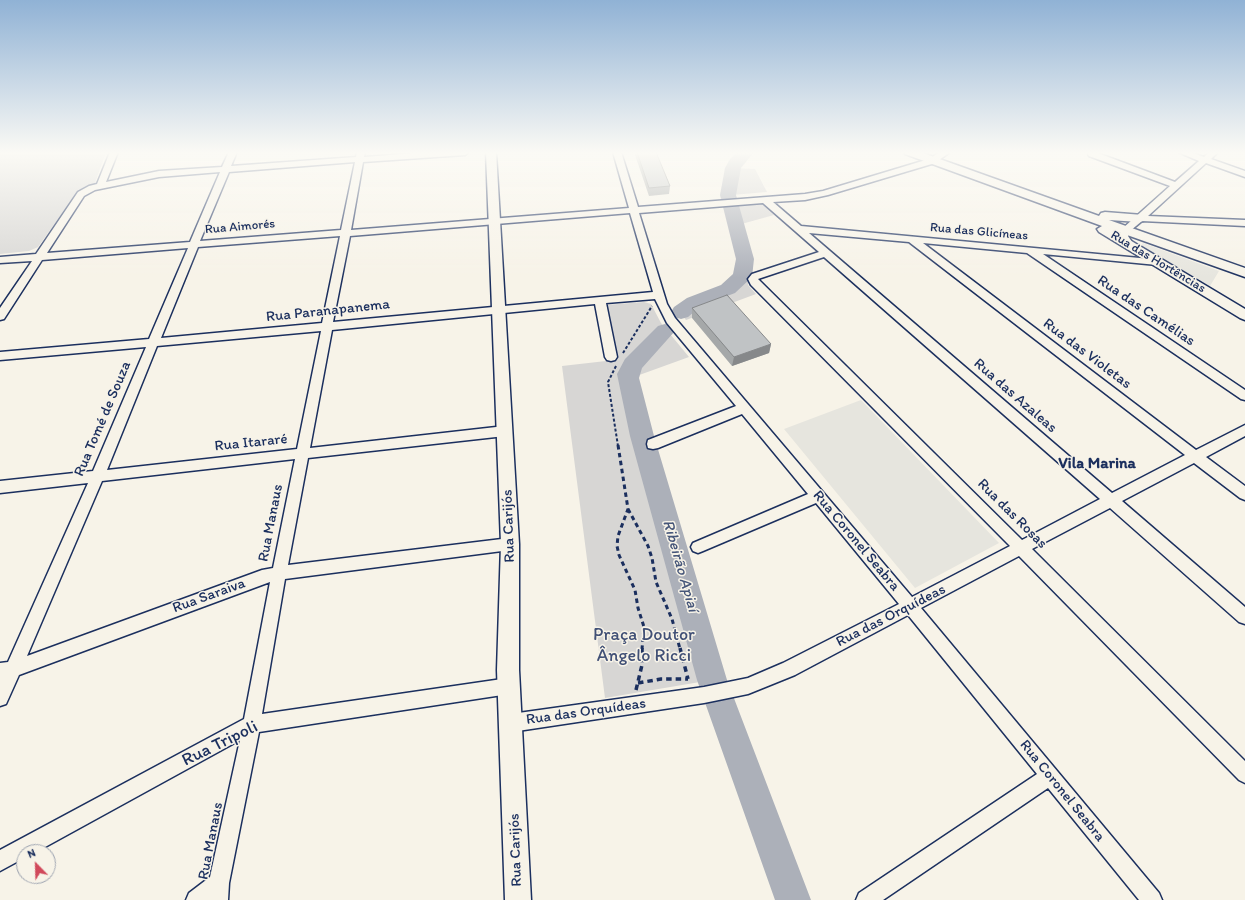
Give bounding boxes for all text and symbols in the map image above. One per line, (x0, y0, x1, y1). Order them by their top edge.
street label: Rua Aimorés (204, 216, 276, 238)
street label: Rua das Glicíneas (929, 220, 1029, 244)
street label: Rua das Hortências (1108, 227, 1208, 297)
street label: Rua das Camélias (1094, 272, 1198, 350)
street label: Rua Paranapanema (265, 296, 391, 326)
street label: Rua das Violetas (1039, 315, 1135, 393)
street label: Rua das Azaleas (970, 355, 1060, 437)
street label: Rua Tomé de Souza (71, 359, 135, 479)
street label: Rua Itararé (214, 430, 288, 456)
district label: Vila Marina (1058, 454, 1136, 474)
street label: Rua das Rosas (973, 475, 1051, 553)
street label: Rua Manaus (255, 483, 287, 563)
street label: Rua Coronel Seabra (809, 487, 903, 595)
street label: Rua Carijós (499, 489, 519, 563)
water label: Ribeirão Apiaí (658, 518, 702, 614)
street label: Rua Saraiva (170, 575, 248, 617)
street label: Rua das Orquídeas (833, 581, 949, 651)
park label: Praça Doutor Ângelo Ricci (593, 624, 695, 666)
street label: Rua das Orquídeas (525, 695, 647, 729)
street label: Rua Tripoli (178, 716, 262, 772)
street label: Rua Coronel Seabra (1015, 736, 1109, 846)
street label: Rua Manaus (195, 801, 227, 881)
street label: Rua Carijós (506, 813, 526, 887)
north arrow (16, 844, 56, 884)
text: N (26, 846, 37, 861)

